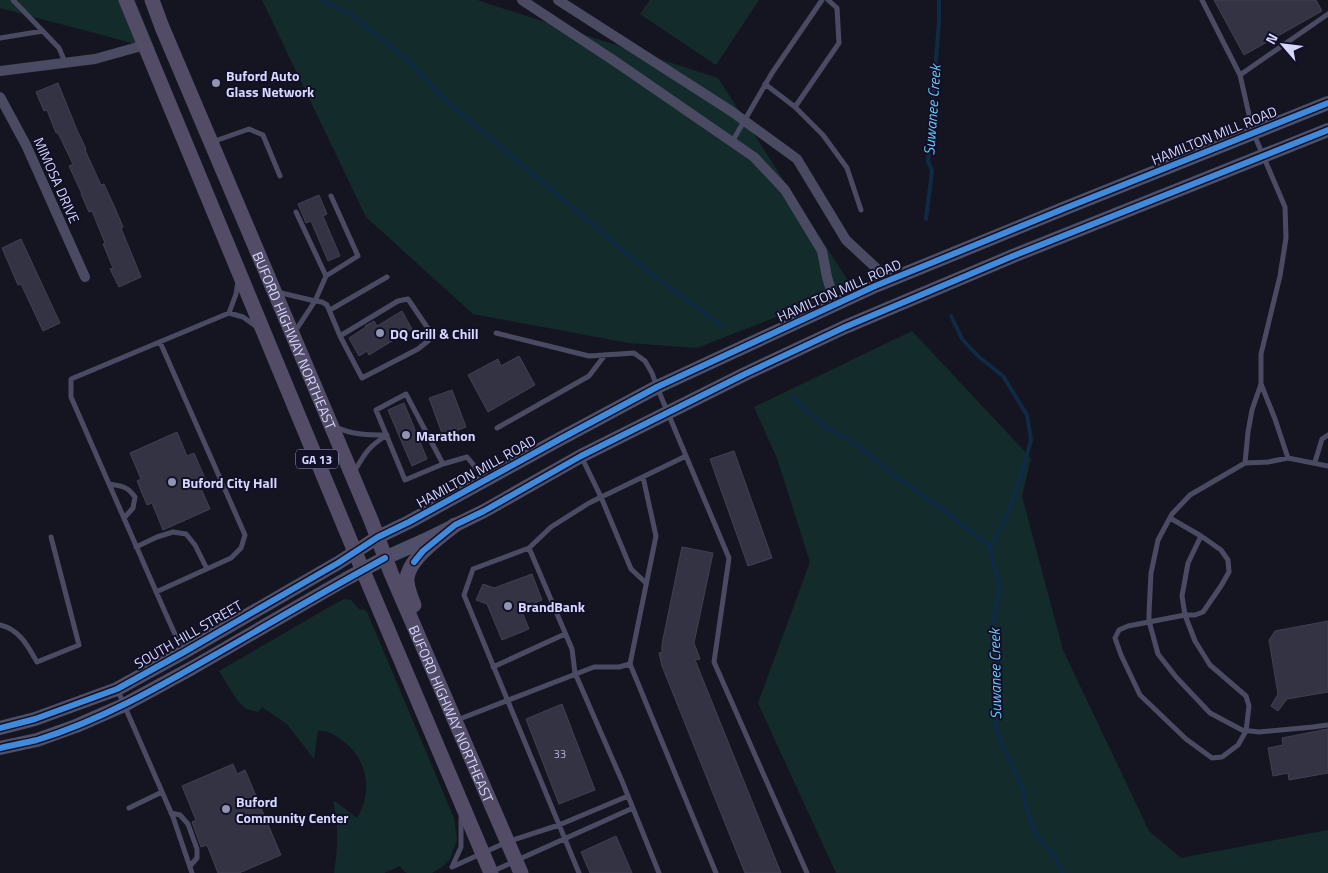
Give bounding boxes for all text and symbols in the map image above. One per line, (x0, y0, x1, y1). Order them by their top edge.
north arrow (1258, 20, 1308, 70)
text: N (1260, 29, 1283, 48)
water label: Suwanee Creek (917, 62, 947, 156)
place label: Buford Auto Glass Network (226, 65, 315, 102)
marker: Buford Auto Glass Network (210, 77, 222, 89)
street label: HAMILTON MILL ROAD (1148, 100, 1280, 170)
street label: MIMOSA DRIVE (29, 134, 85, 227)
street label: BUFORD HIGHWAY NORTHEAST (248, 248, 342, 433)
street label: HAMILTON MILL ROAD (774, 253, 904, 327)
place label: DQ Grill & Chill (390, 323, 479, 344)
marker: DQ Grill & Chill (374, 327, 386, 339)
place label: Marathon (416, 425, 476, 446)
marker: Marathon (400, 429, 412, 441)
street label: HAMILTON MILL ROAD (412, 429, 540, 513)
road number: GA 13 (296, 449, 338, 468)
place label: Buford City Hall (182, 472, 277, 493)
marker: Buford City Hall (166, 476, 178, 488)
street label: SOUTH HILL STREET (130, 594, 246, 673)
place label: BrandBank (518, 596, 586, 617)
marker: BrandBank (502, 600, 514, 612)
street label: BUFORD HIGHWAY NORTHEAST (404, 622, 500, 806)
water label: Suwanee Creek (983, 626, 1007, 719)
house number: 33 (554, 746, 566, 762)
place label: Buford Community Center (236, 791, 349, 828)
marker: Buford Community Center (220, 803, 232, 815)

